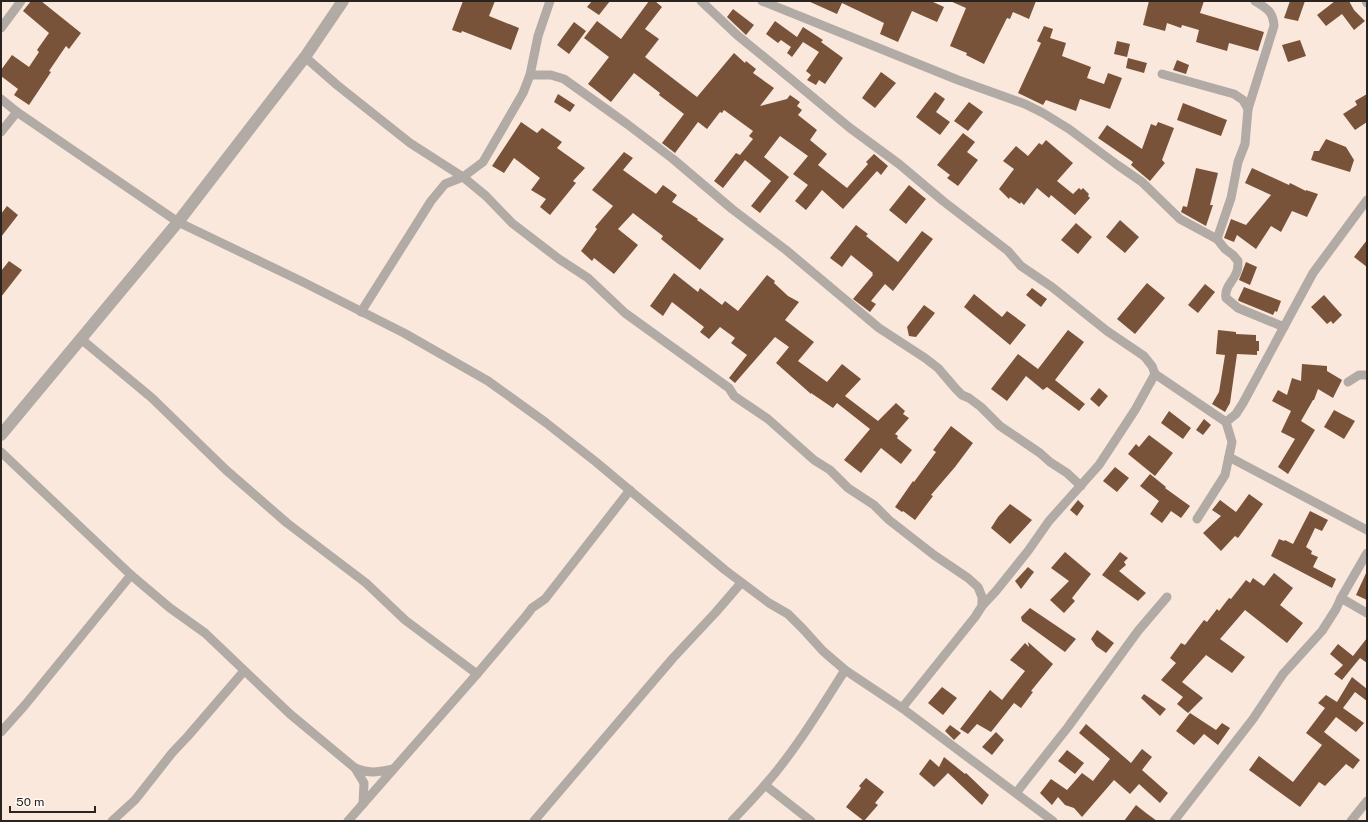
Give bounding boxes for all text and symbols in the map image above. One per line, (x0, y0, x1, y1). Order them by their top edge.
scale bar (10, 788, 95, 814)
text: 50 m (16, 795, 44, 809)

